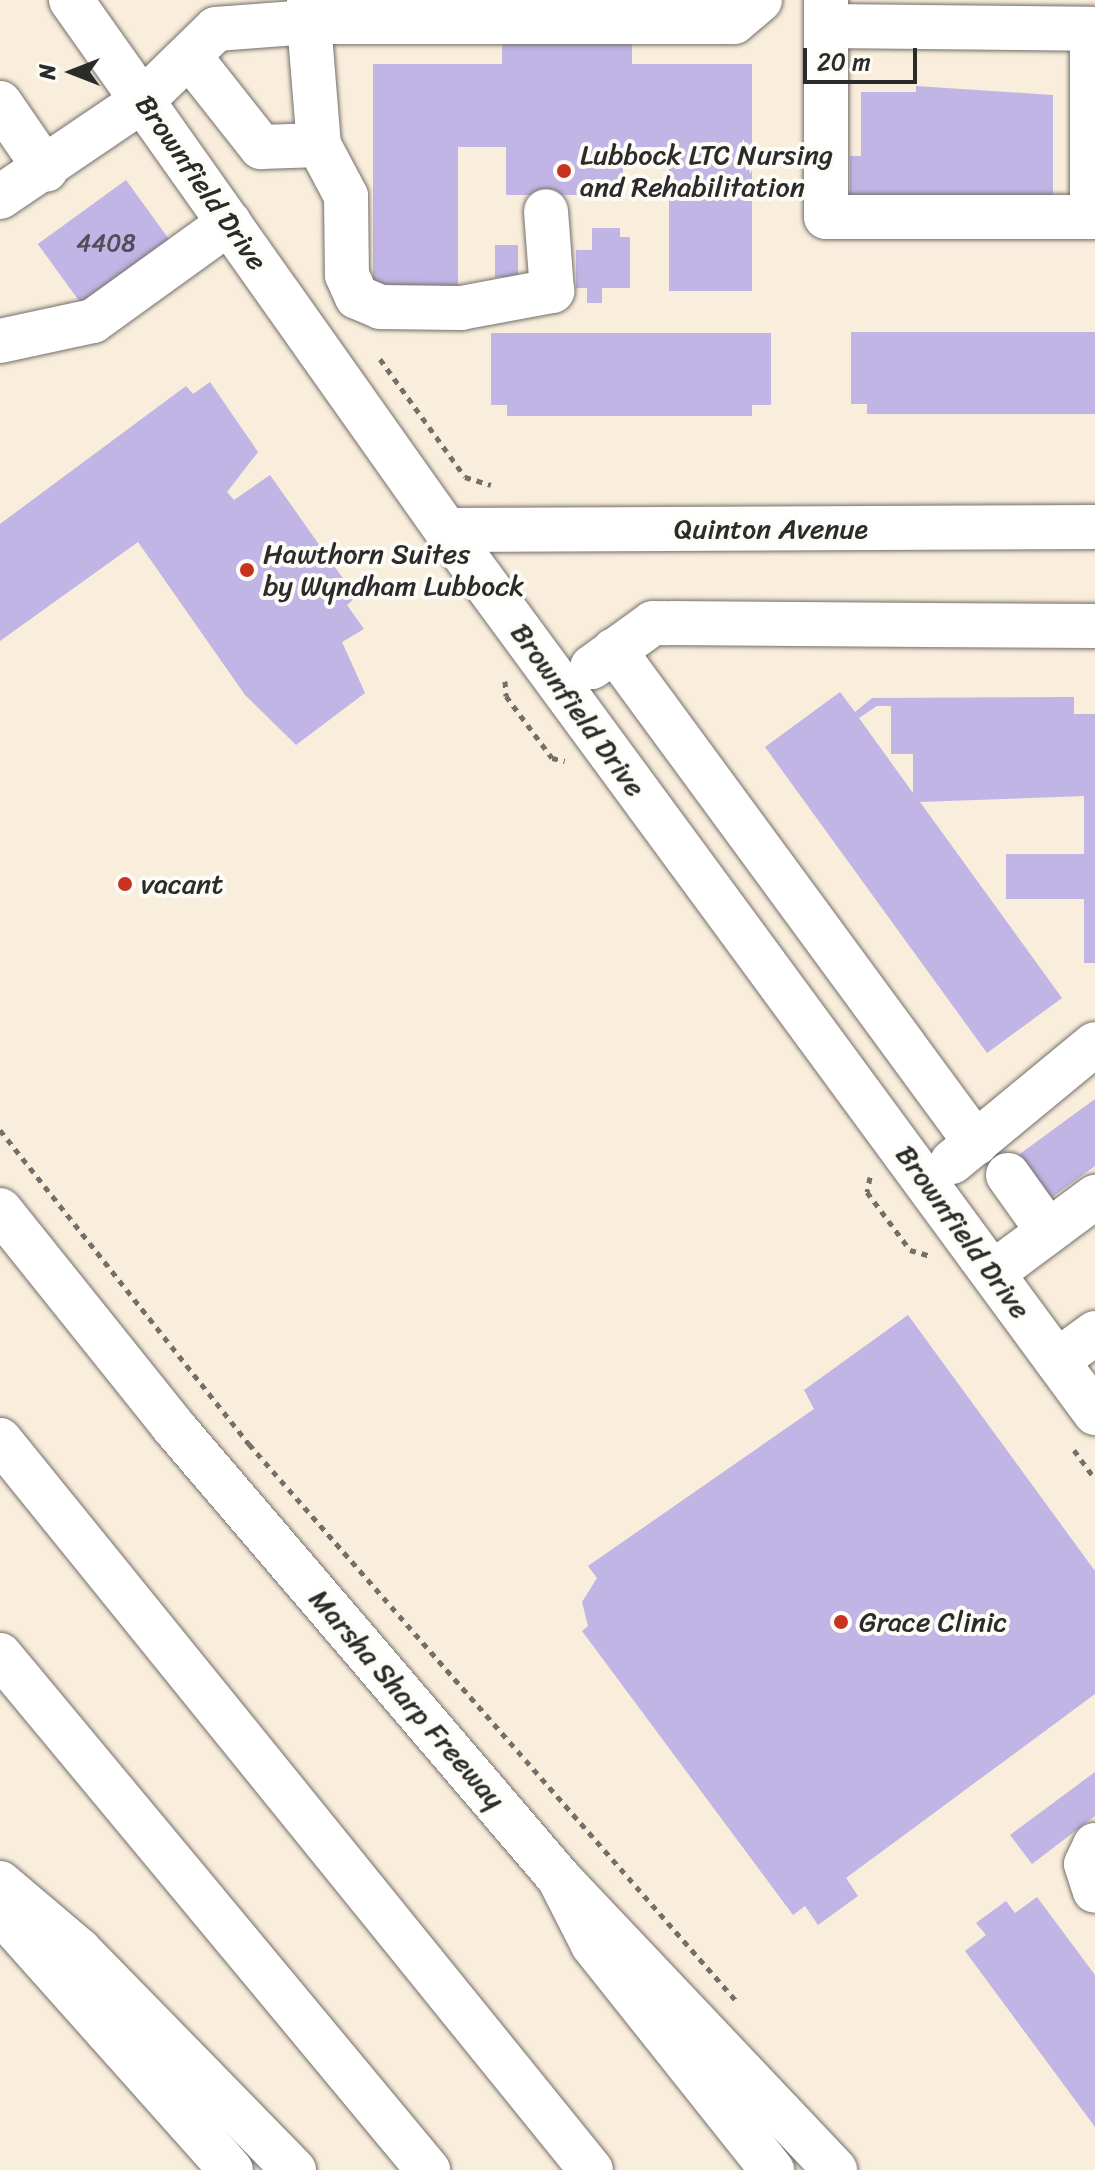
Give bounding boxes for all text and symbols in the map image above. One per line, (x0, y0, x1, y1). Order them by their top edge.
north arrow (32, 32, 112, 112)
scale bar (807, 32, 921, 82)
text: 20 m (817, 41, 871, 83)
text: N (28, 64, 67, 80)
street label: Brownfield Drive (128, 89, 274, 277)
place label: Lubbock LTC Nursing and Rehabilitation (580, 138, 833, 204)
marker: Lubbock LTC Nursing and Rehabilitation (555, 162, 573, 180)
house number: 4408 (76, 230, 136, 258)
street label: Quinton Avenue (674, 512, 868, 546)
place label: Hawthorn Suites by Wyndham Lubbock (263, 537, 525, 603)
marker: Hawthorn Suites by Wyndham Lubbock (238, 561, 256, 579)
street label: Brownfield Drive (504, 617, 652, 803)
place label: vacant (141, 867, 224, 901)
marker: vacant (116, 875, 134, 893)
street label: Brownfield Drive (889, 1139, 1037, 1325)
street label: Marsha Sharp Freeway (302, 1582, 512, 1816)
place label: Grace Clinic (859, 1605, 1008, 1639)
marker: Grace Clinic (830, 1611, 852, 1633)

